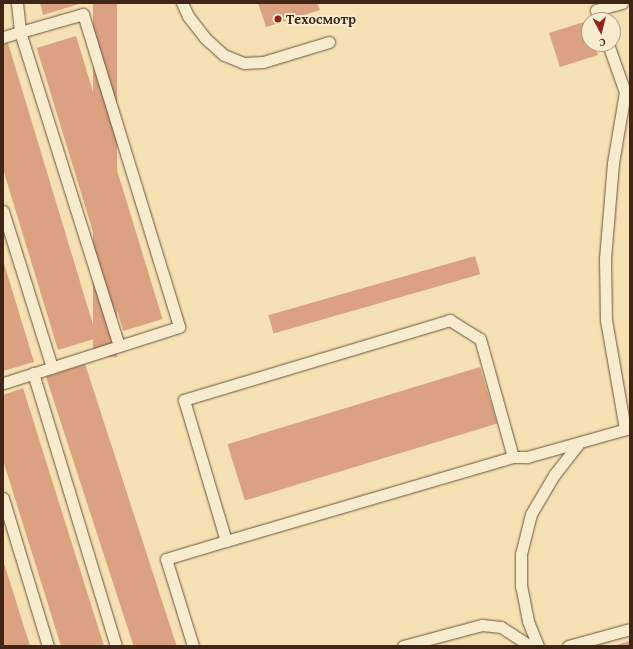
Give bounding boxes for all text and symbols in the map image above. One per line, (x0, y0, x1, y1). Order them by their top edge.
place label: Техосмотр (286, 11, 356, 27)
north arrow (581, 12, 621, 52)
marker: Техосмотр (273, 14, 283, 24)
text: С (598, 35, 606, 51)

